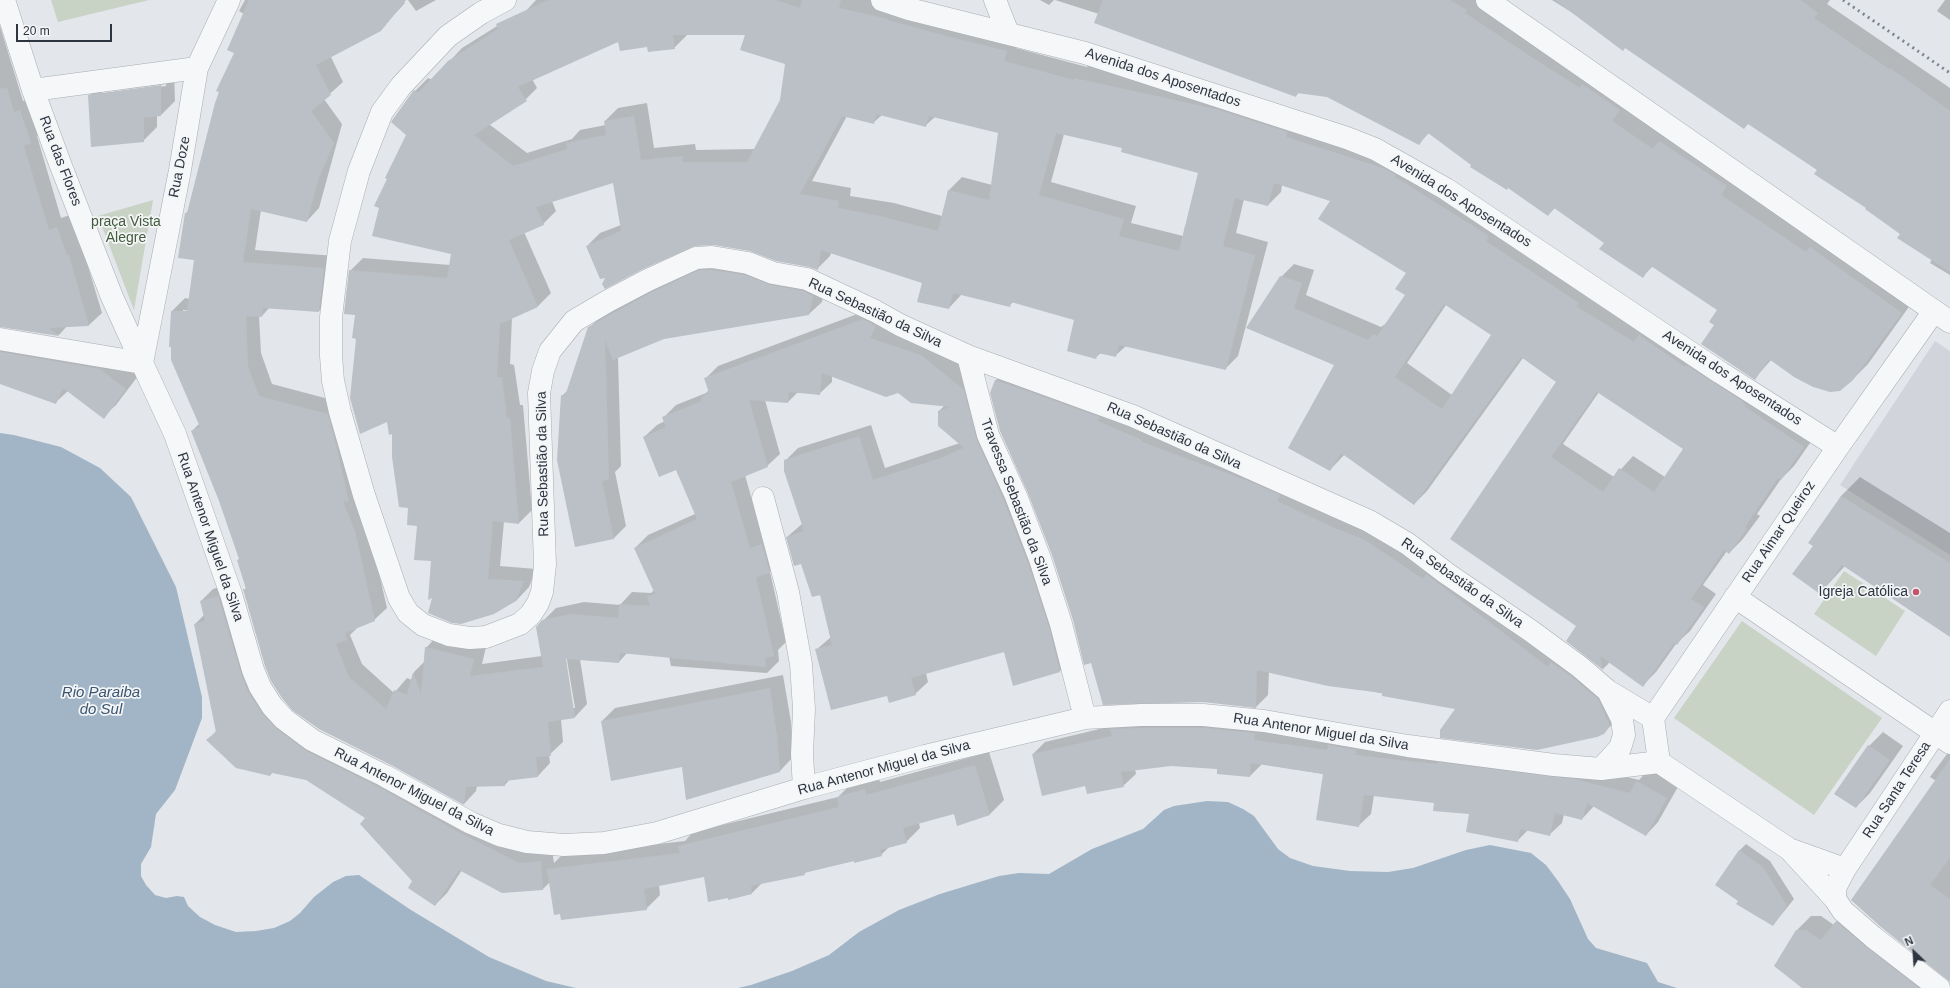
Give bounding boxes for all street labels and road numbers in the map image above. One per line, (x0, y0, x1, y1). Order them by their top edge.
street label: Avenida dos Aposentados (1083, 45, 1243, 111)
street label: Rua das Flores (35, 114, 85, 208)
street label: Rua Doze (166, 135, 194, 199)
street label: Avenida dos Aposentados (1388, 151, 1534, 251)
street label: Rua Sebastião da Silva (805, 275, 945, 351)
street label: Avenida dos Aposentados (1659, 327, 1805, 429)
street label: Rua Sebastião da Silva (533, 391, 553, 537)
street label: Rua Sebastião da Silva (1104, 399, 1244, 473)
street label: Travessa Sebastião da Silva (976, 416, 1056, 588)
street label: Rua Antenor Miguel da Silva (173, 450, 247, 624)
street label: Rua Aimar Queiroz (1739, 478, 1819, 586)
street label: Rua Sebastião da Silva (1398, 534, 1526, 632)
street label: Rua Antenor Miguel da Silva (1232, 710, 1410, 754)
street label: Rua Antenor Miguel da Silva (796, 737, 972, 799)
street label: Rua Santa Teresa (1859, 738, 1935, 842)
street label: Rua Antenor Miguel da Silva (331, 744, 497, 840)

